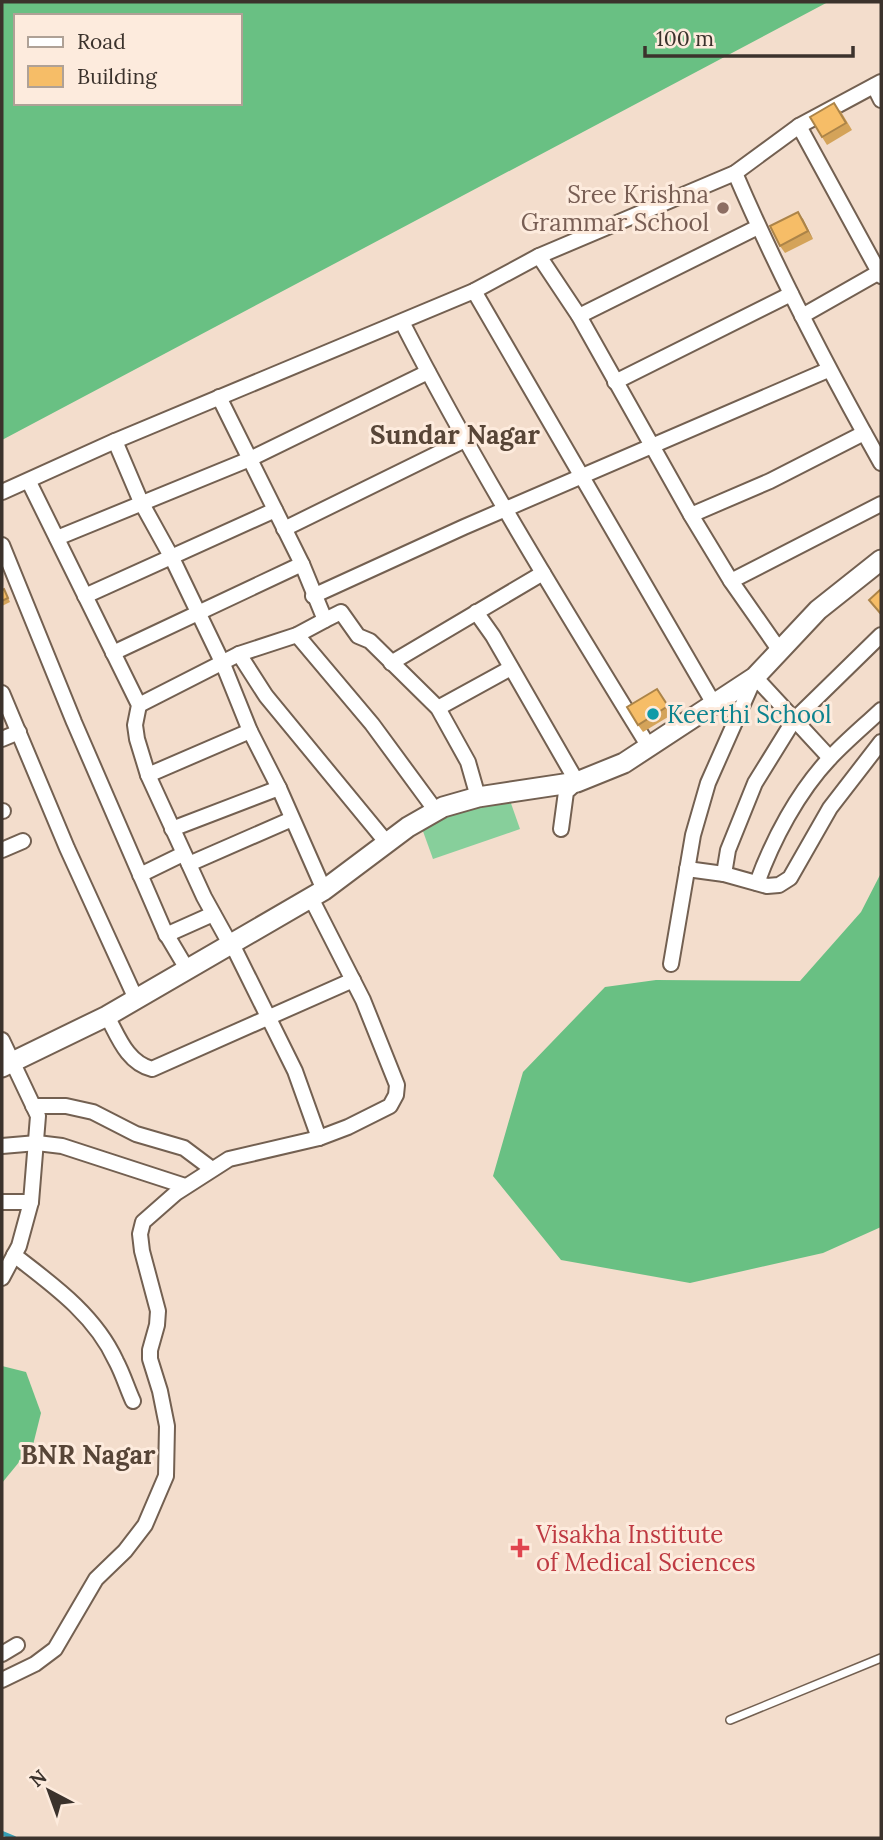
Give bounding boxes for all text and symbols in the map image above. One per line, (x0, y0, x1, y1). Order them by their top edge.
legend (14, 14, 242, 105)
scale bar (645, 14, 853, 58)
text: 100 m (656, 25, 714, 52)
text: Road (77, 28, 126, 55)
text: Building (77, 63, 157, 90)
place label: Sree Krishna Grammar School (521, 179, 709, 238)
marker: Sree Krishna Grammar School (715, 200, 731, 216)
district label: Sundar Nagar (370, 418, 540, 451)
place label: Keerthi School (667, 699, 832, 730)
marker: Keerthi School (645, 706, 661, 722)
district label: BNR Nagar (20, 1438, 156, 1471)
place label: Visakha Institute of Medical Sciences (535, 1519, 756, 1578)
marker: Visakha Institute of Medical Sciences (510, 1538, 530, 1558)
north arrow (14, 1756, 84, 1826)
text: N (24, 1764, 51, 1792)

